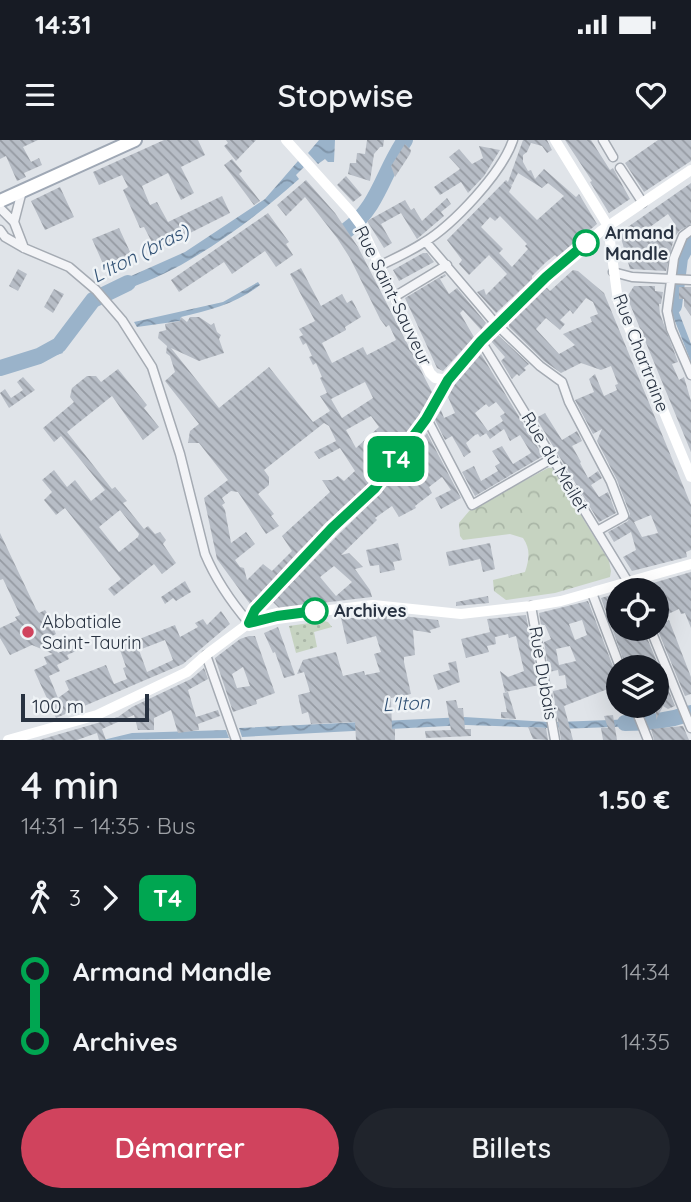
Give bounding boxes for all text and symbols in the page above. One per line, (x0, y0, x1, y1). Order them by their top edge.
text: 14:31 (35, 8, 92, 41)
text: Stopwise (277, 75, 414, 115)
icon: menu (21, 76, 59, 114)
icon: heart (632, 76, 670, 114)
water label: L'Iton (bras) (87, 218, 193, 288)
place label: Armand Mandle (605, 221, 674, 265)
street label: Rue Saint-Sauveur (349, 222, 437, 370)
marker: Armand Mandle (573, 230, 599, 256)
street label: Rue Chartraine (608, 290, 675, 415)
street label: Rue du Meilet (517, 408, 594, 516)
line badge: T4 (364, 436, 428, 482)
text: T4 (381, 444, 411, 474)
map controls (606, 578, 669, 718)
button: locate (606, 578, 669, 641)
marker: Archives (302, 598, 328, 624)
place label: Archives (334, 599, 407, 622)
place label: Abbatiale Saint-Taurin (42, 610, 142, 654)
marker: Abbatiale Saint-Taurin (20, 624, 36, 640)
street label: Rue Dubais (524, 624, 563, 721)
button: layers (606, 655, 669, 718)
water label: L'Iton (382, 690, 431, 716)
scale bar (21, 691, 149, 723)
text: 100 m (32, 694, 84, 718)
text: 4 min (21, 761, 119, 809)
text: 1.50 € (599, 783, 670, 816)
text: 14:31 – 14:35 · Bus (21, 811, 196, 840)
icon: walk (21, 879, 59, 917)
icon: forward (91, 879, 129, 917)
text: 3 (69, 883, 81, 912)
text: T4 (153, 883, 182, 913)
text: Armand Mandle (73, 955, 272, 988)
text: 14:34 (621, 957, 670, 986)
text: Archives (73, 1025, 178, 1058)
text: 14:35 (621, 1027, 670, 1056)
button: Démarrer (21, 1108, 339, 1188)
button: Billets (353, 1108, 670, 1188)

